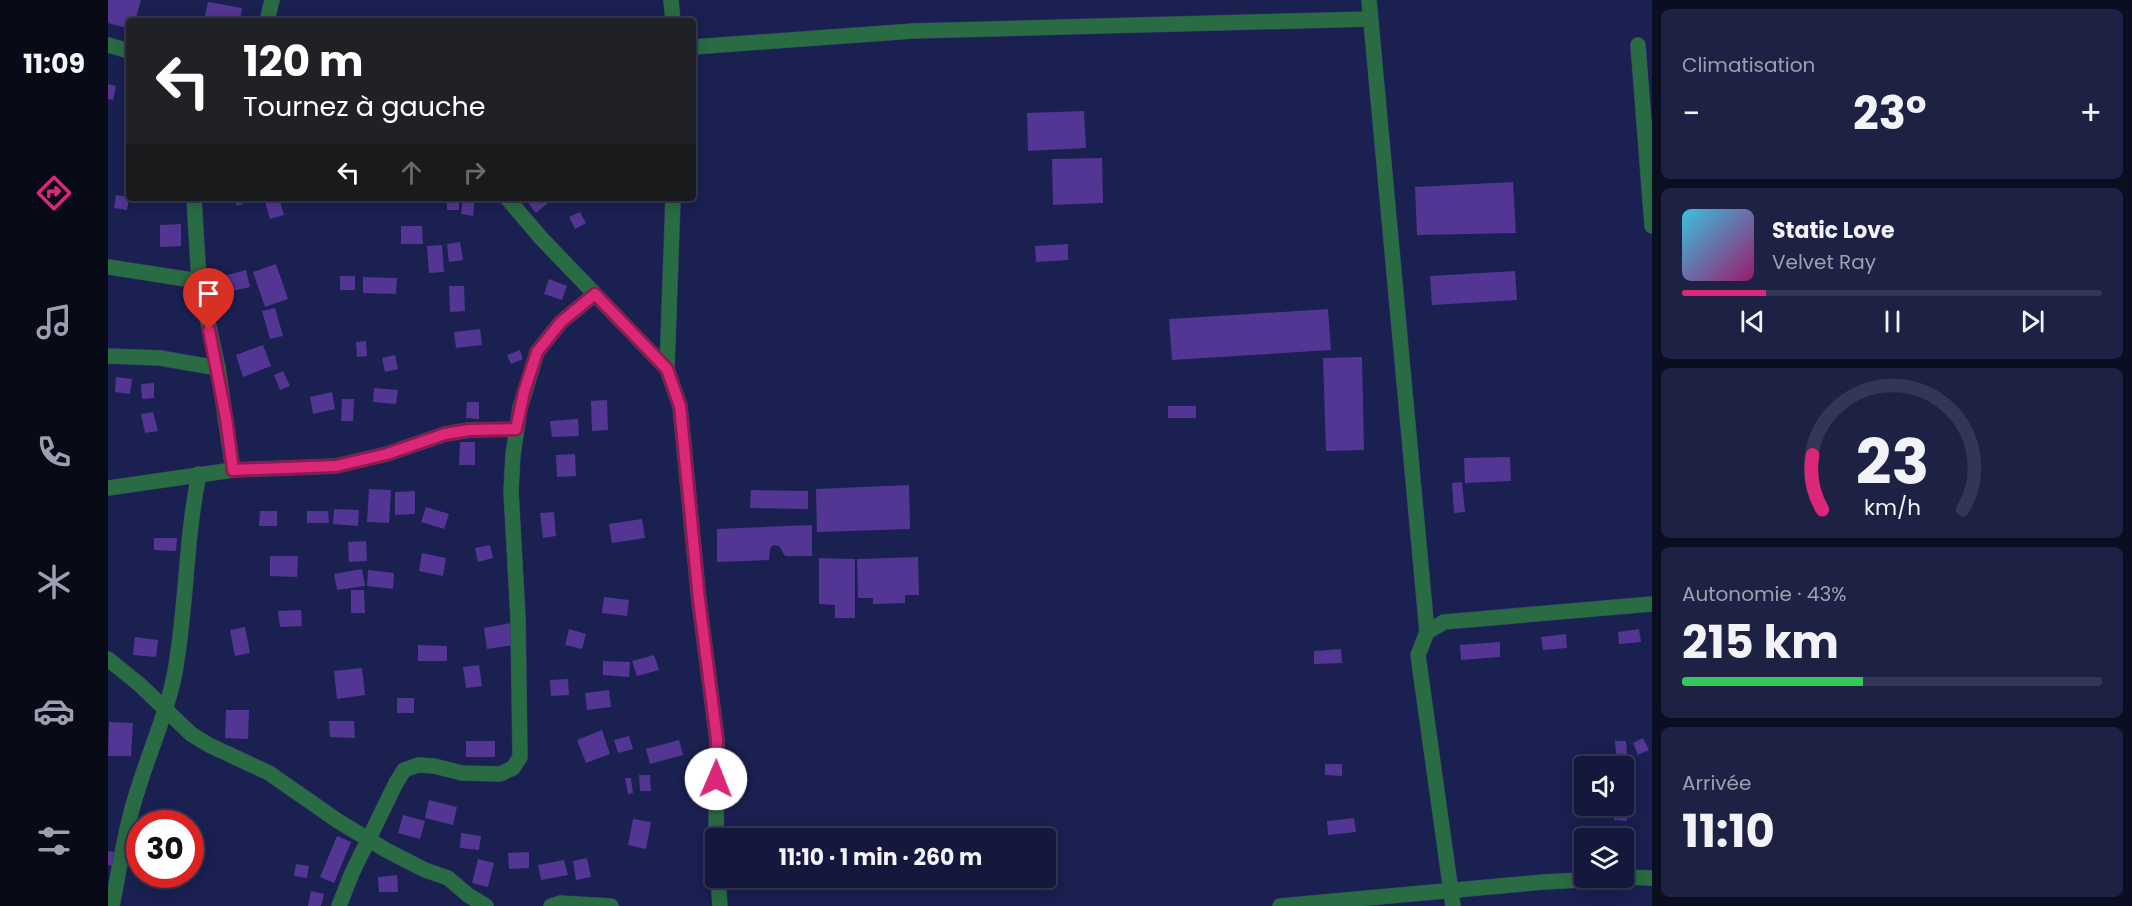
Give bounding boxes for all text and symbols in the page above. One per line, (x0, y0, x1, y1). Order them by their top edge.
text: 120 m (243, 32, 364, 91)
icon: left (144, 42, 222, 120)
text: 11:09 (23, 45, 85, 82)
text: Climatisation (1682, 51, 1815, 79)
text: 23° (1853, 82, 1927, 145)
text: Tournez à gauche (243, 88, 485, 125)
text: − (1682, 90, 1700, 137)
text: + (2079, 90, 2102, 137)
icon: left (332, 156, 365, 189)
icon: ahead (395, 156, 428, 189)
icon: right (458, 156, 491, 189)
icon: directions (33, 172, 75, 214)
text: Static Love (1772, 215, 1895, 246)
text: Velvet Ray (1772, 248, 1876, 276)
pin (183, 268, 234, 330)
icon: arrive (192, 277, 225, 310)
icon: music (33, 301, 75, 343)
icon: previous (1736, 305, 1769, 338)
icon: pause (1876, 305, 1909, 338)
icon: next (2016, 305, 2049, 338)
text: 23 (1855, 418, 1929, 506)
icon: phone (33, 431, 75, 473)
text: km/h (1863, 492, 1921, 523)
icon: climate (33, 561, 75, 603)
text: Autonomie · 43% (1682, 580, 1846, 608)
text: 215 km (1682, 611, 1839, 674)
icon: car (33, 690, 75, 732)
position arrow (684, 747, 748, 811)
map controls (1574, 756, 1634, 888)
button: sound (1574, 756, 1634, 816)
text: Arrivée (1682, 769, 1751, 797)
text: 11:10 (1682, 800, 1775, 863)
speed limit sign: 30 (126, 810, 204, 888)
icon: filters (33, 820, 75, 862)
button: layers (1574, 828, 1634, 888)
text: 11:10 · 1 min · 260 m (779, 842, 982, 873)

